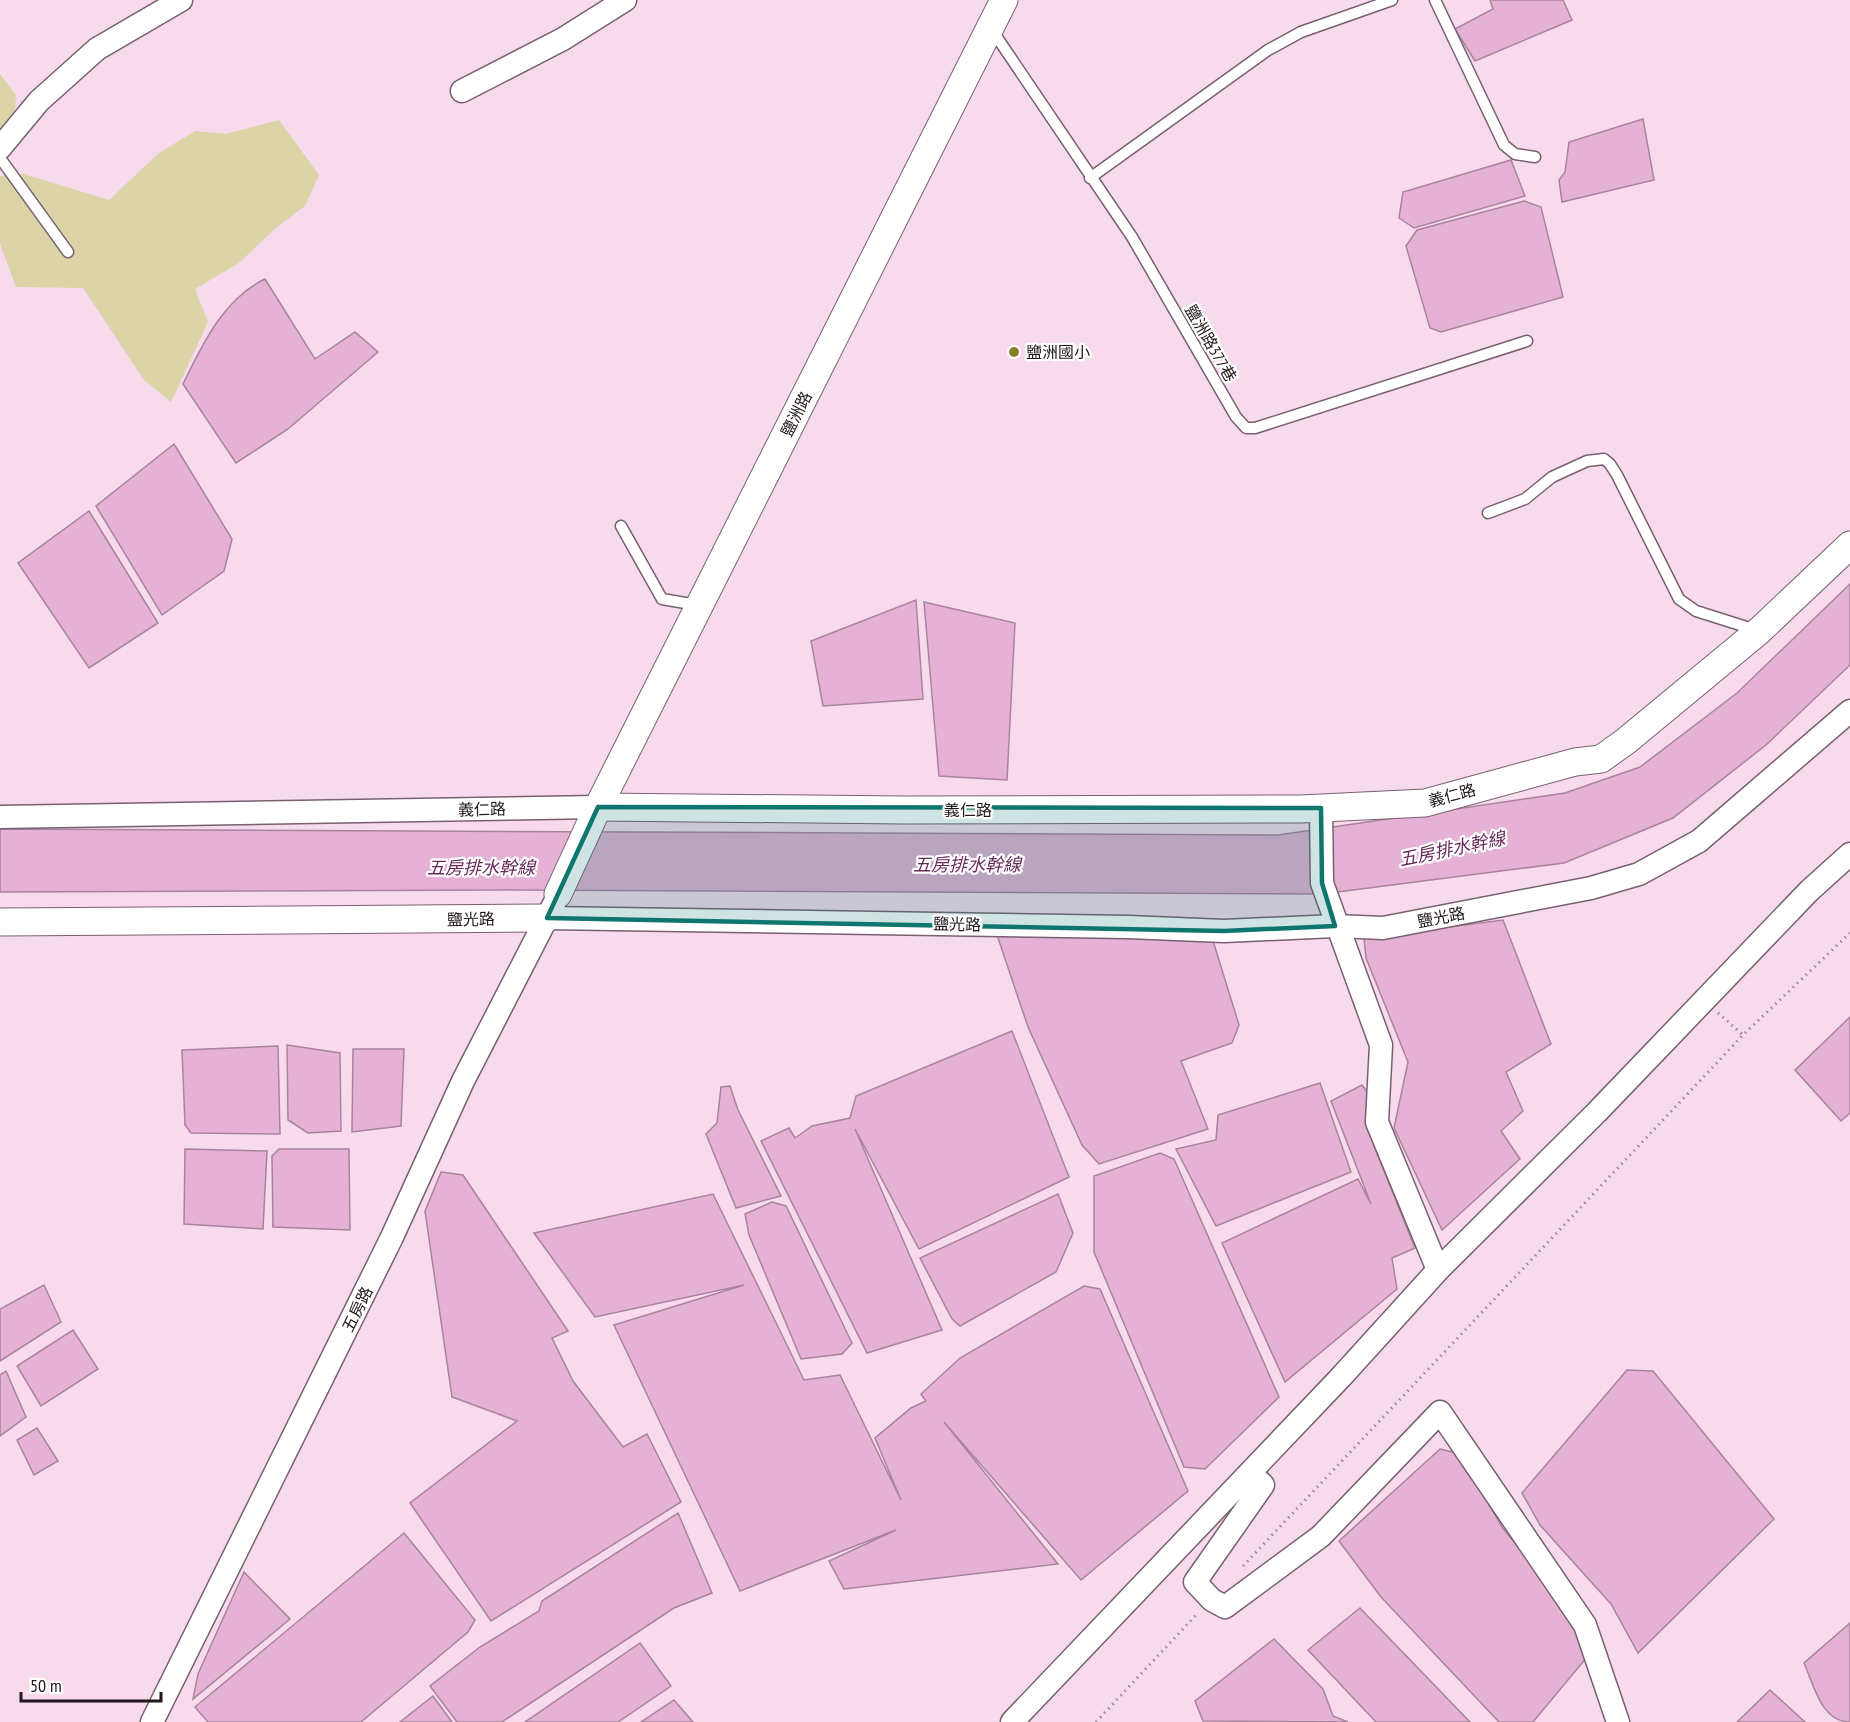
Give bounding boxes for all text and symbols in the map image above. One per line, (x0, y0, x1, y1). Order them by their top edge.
street label: 鹽洲路377巷 (1181, 301, 1241, 385)
place label: 鹽洲國小 (1026, 342, 1090, 362)
marker: 鹽洲國小 (1007, 345, 1021, 359)
street label: 鹽洲路 (776, 388, 816, 440)
street label: 義仁路 (1426, 779, 1478, 811)
street label: 義仁路 (458, 799, 506, 819)
street label: 義仁路 (944, 800, 992, 820)
water label: 五房排水幹線 (1397, 826, 1509, 871)
water label: 五房排水幹線 (913, 853, 1023, 876)
water label: 五房排水幹線 (427, 856, 537, 879)
street label: 鹽光路 (1416, 903, 1466, 931)
street label: 鹽光路 (447, 909, 495, 929)
street label: 鹽光路 (933, 914, 981, 934)
street label: 五房路 (337, 1283, 377, 1335)
scale bar (21, 1665, 160, 1703)
text: 50 m (30, 1674, 62, 1697)

